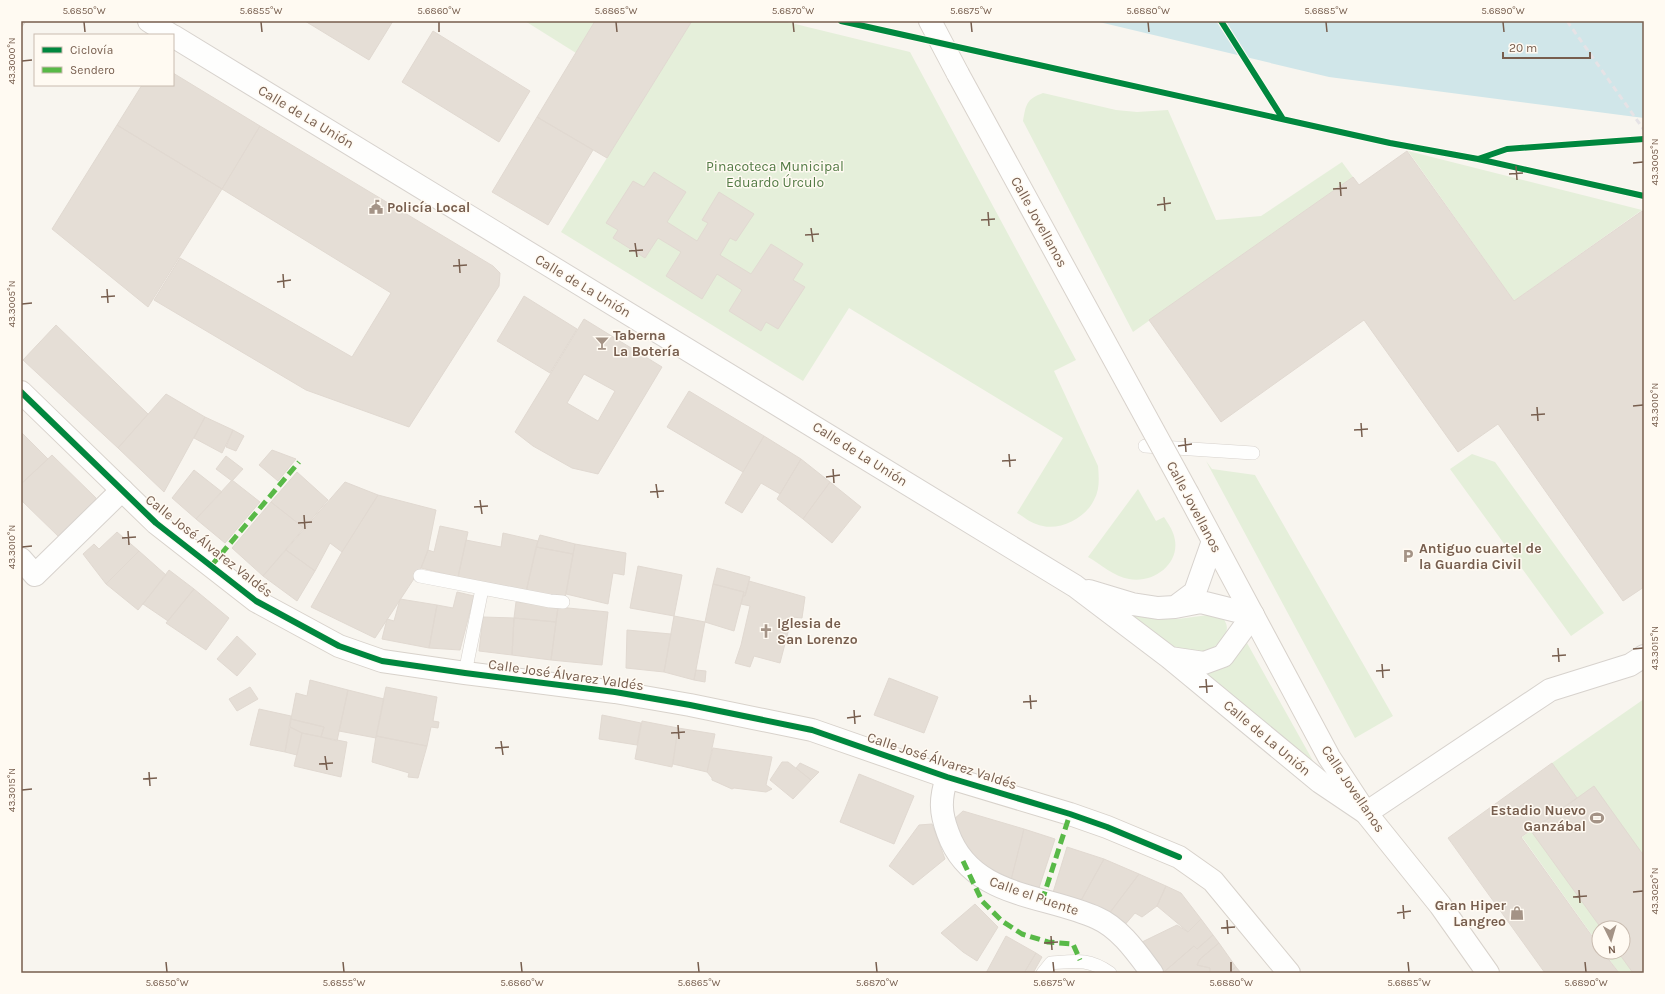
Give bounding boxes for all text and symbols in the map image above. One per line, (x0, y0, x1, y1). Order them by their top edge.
text: 5.6850°W (62, 5, 106, 17)
text: 5.6855°W (240, 5, 283, 17)
text: 5.6860°W (417, 5, 461, 17)
text: 5.6865°W (594, 5, 638, 17)
text: 5.6870°W (772, 5, 814, 17)
text: 5.6875°W (950, 5, 992, 17)
text: 5.6880°W (1126, 5, 1170, 17)
text: 5.6885°W (1304, 5, 1348, 17)
text: 5.6890°W (1481, 5, 1525, 17)
legend (34, 34, 174, 86)
scale bar (1503, 34, 1590, 60)
text: 43.3000°N (6, 37, 18, 85)
text: 20 m (1509, 41, 1537, 55)
text: Ciclovía (70, 43, 113, 57)
text: Sendero (70, 63, 115, 77)
street label: Calle de La Unión (255, 82, 357, 152)
text: 43.3005°N (1649, 139, 1661, 185)
park label: Pinacoteca Municipal Eduardo Úrculo (706, 158, 844, 191)
street label: Calle Jovellanos (1007, 174, 1071, 270)
public building icon: Policía Local (368, 199, 384, 215)
place label: Policía Local (387, 199, 470, 216)
street label: Calle de La Unión (532, 251, 634, 321)
text: 43.3005°N (6, 281, 18, 327)
place label: Taberna La Botería (613, 327, 680, 360)
bar icon: Taberna La Botería (594, 335, 610, 351)
text: 43.3010°N (1649, 383, 1661, 427)
street label: Calle de La Unión (809, 418, 911, 490)
street label: Calle Jovellanos (1163, 458, 1225, 556)
street label: Calle José Álvarez Valdés (142, 490, 277, 601)
text: 43.3010°N (6, 525, 18, 569)
place label: Antiguo cuartel de la Guardia Civil (1419, 540, 1542, 573)
parking icon: Antiguo cuartel de la Guardia Civil (1400, 548, 1416, 564)
place label: Iglesia de San Lorenzo (777, 615, 858, 648)
church icon: Iglesia de San Lorenzo (758, 623, 774, 639)
text: 43.3015°N (1649, 626, 1661, 670)
street label: Calle José Álvarez Valdés (487, 655, 645, 694)
street label: Calle de La Unión (1220, 696, 1314, 780)
street label: Calle José Álvarez Valdés (865, 728, 1019, 793)
street label: Calle Jovellanos (1318, 742, 1388, 836)
text: 43.3015°N (6, 768, 18, 812)
place label: Estadio Nuevo Ganzábal (1491, 802, 1586, 835)
sports icon: Estadio Nuevo Ganzábal (1589, 810, 1605, 826)
text: 43.3020°N (1649, 867, 1661, 915)
street label: Calle el Puente (987, 873, 1081, 919)
place label: Gran Hiper Langreo (1435, 897, 1506, 930)
shop icon: Gran Hiper Langreo (1509, 905, 1525, 921)
north arrow (1591, 920, 1631, 960)
text: N (1607, 943, 1616, 956)
text: 5.6850°W (145, 977, 189, 989)
text: 5.6855°W (323, 977, 366, 989)
text: 5.6860°W (500, 977, 544, 989)
text: 5.6865°W (677, 977, 721, 989)
text: 5.6870°W (856, 977, 898, 989)
text: 5.6875°W (1033, 977, 1075, 989)
text: 5.6880°W (1209, 977, 1253, 989)
text: 5.6885°W (1387, 977, 1431, 989)
text: 5.6890°W (1564, 977, 1608, 989)

